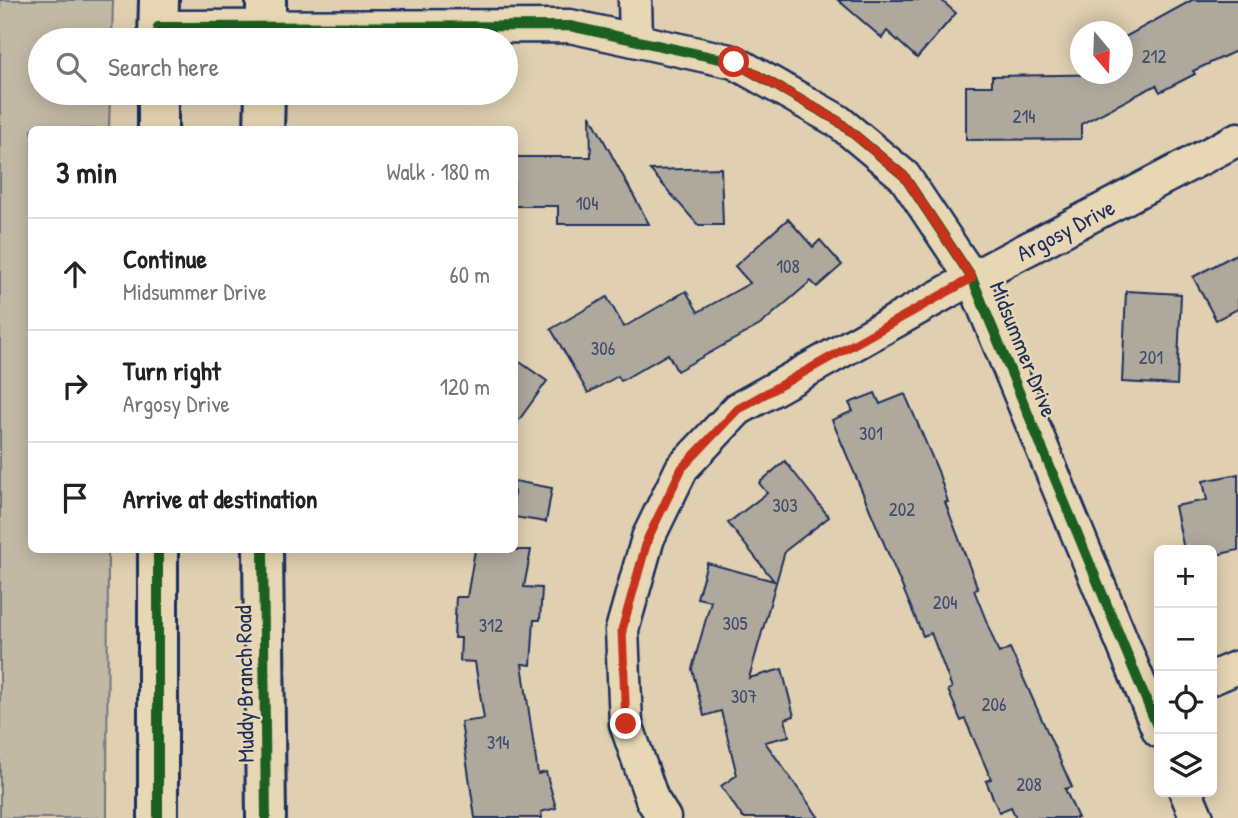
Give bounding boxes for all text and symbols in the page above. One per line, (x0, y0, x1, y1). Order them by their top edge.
north arrow (1070, 21, 1133, 84)
search box (28, 28, 518, 105)
house number: 212 (1142, 43, 1166, 69)
route start (718, 46, 749, 77)
icon: search (52, 48, 90, 86)
text: Search here (108, 49, 219, 84)
house number: 214 (1013, 103, 1035, 129)
text: 3 min (56, 152, 117, 192)
text: Walk · 180 m (386, 156, 490, 187)
house number: 104 (576, 190, 598, 216)
street label: Argosy Drive (1011, 191, 1120, 268)
text: Continue (123, 241, 207, 276)
house number: 108 (776, 253, 800, 279)
icon: ahead (56, 255, 94, 293)
text: 60 m (450, 259, 490, 290)
text: Midsummer Drive (123, 276, 267, 307)
street label: Midsummer Drive (983, 277, 1065, 421)
house number: 306 (591, 335, 615, 361)
house number: 201 (1139, 344, 1163, 370)
text: Turn right (123, 353, 221, 388)
icon: right (56, 367, 94, 405)
text: 120 m (440, 371, 490, 402)
text: Argosy Drive (123, 388, 230, 419)
house number: 301 (859, 420, 883, 446)
icon: arrive (56, 479, 94, 517)
text: Arrive at destination (123, 481, 318, 516)
house number: 303 (772, 492, 798, 518)
house number: 202 (889, 496, 915, 522)
map controls (1154, 545, 1217, 797)
button: + (1154, 545, 1217, 608)
house number: 204 (933, 589, 957, 615)
street label: Muddy Branch Road (227, 605, 261, 763)
button: − (1154, 608, 1217, 671)
house number: 305 (722, 610, 748, 636)
house number: 312 (479, 612, 503, 638)
button: locate (1154, 671, 1217, 734)
house number: 307 (731, 683, 757, 709)
house number: 206 (982, 691, 1007, 717)
route end (610, 708, 641, 739)
house number: 314 (487, 729, 509, 755)
button: layers (1154, 734, 1217, 797)
house number: 208 (1016, 771, 1042, 797)

